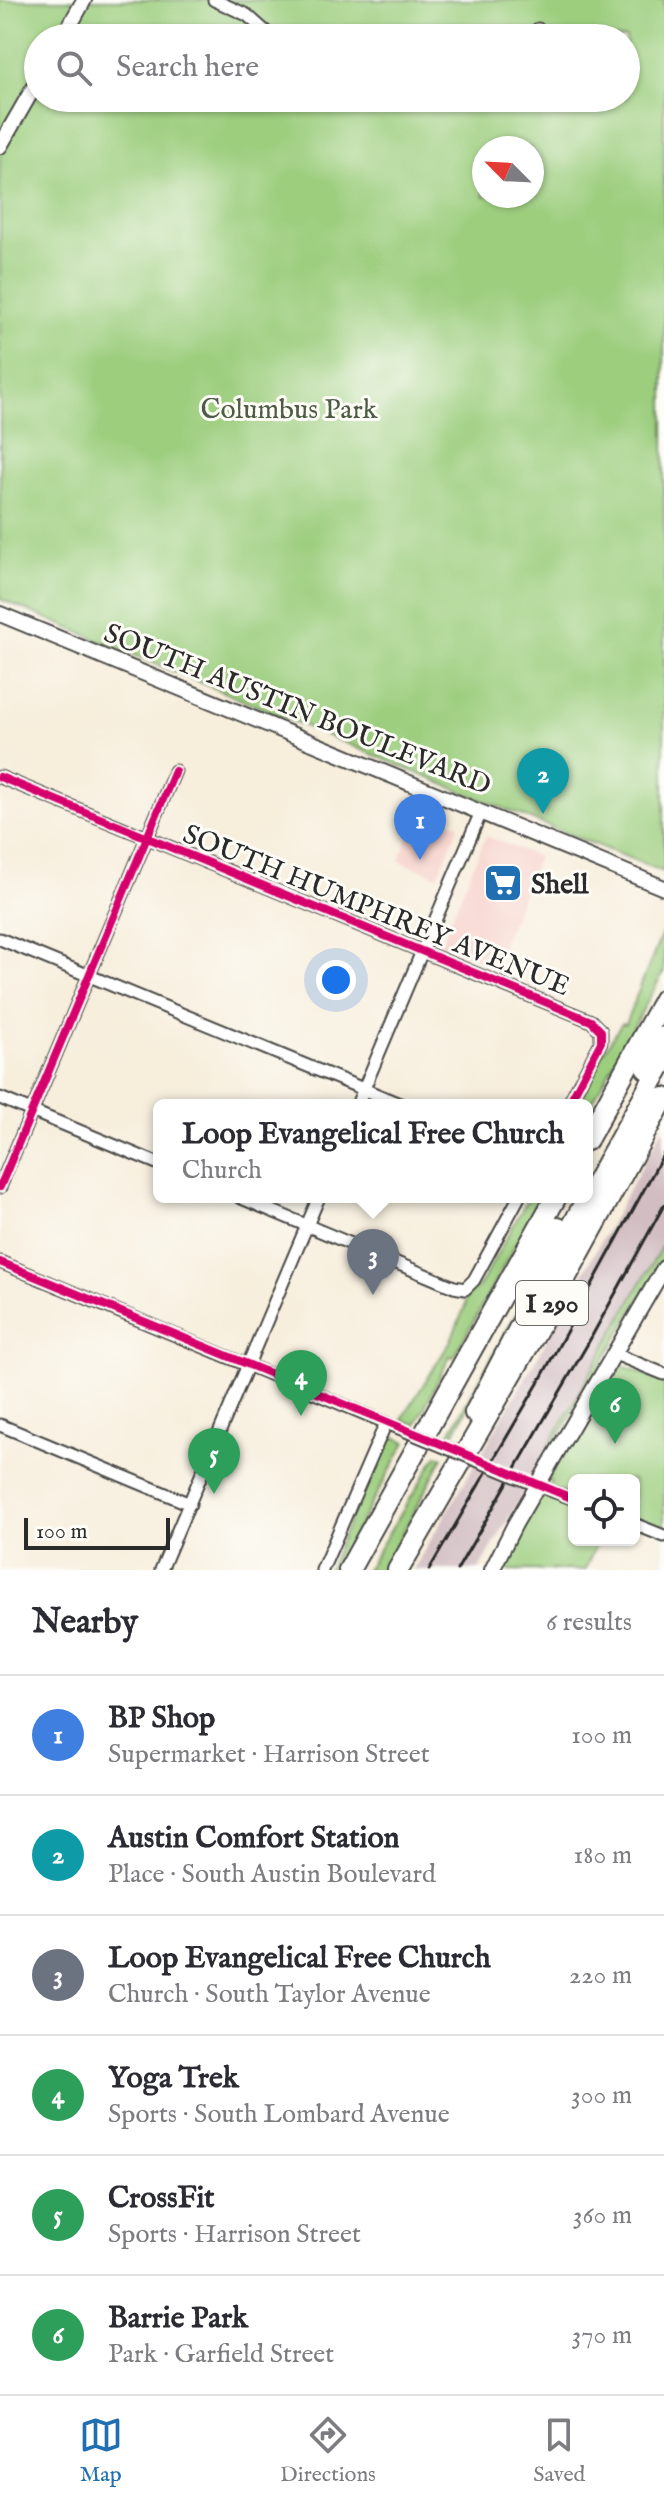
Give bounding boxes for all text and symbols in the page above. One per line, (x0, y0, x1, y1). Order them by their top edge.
search box (24, 24, 640, 112)
icon: search (52, 46, 96, 90)
text: Search here (116, 49, 259, 87)
north arrow (472, 136, 544, 208)
park label: Columbus Park (200, 393, 379, 428)
street label: SOUTH AUSTIN BOULEVARD (99, 617, 496, 804)
pin: 2 (517, 748, 569, 814)
pin: 1 (394, 794, 446, 860)
street label: SOUTH HUMPHREY AVENUE (177, 817, 575, 1005)
supermarket icon: Shell (482, 862, 524, 904)
place label: Shell (531, 868, 590, 903)
your location (316, 960, 356, 1000)
popup (153, 1099, 593, 1203)
text: Loop Evangelical Free Church (182, 1116, 564, 1154)
text: Church (182, 1154, 262, 1187)
pin: 3 (347, 1229, 399, 1295)
road number: I 290 (516, 1281, 588, 1325)
pin: 4 (275, 1350, 327, 1416)
pin: 6 (589, 1378, 641, 1444)
pin: 5 (188, 1428, 240, 1494)
map controls (568, 1474, 640, 1546)
button: locate (568, 1474, 640, 1546)
scale bar (24, 1514, 170, 1550)
text: 100 m (36, 1518, 88, 1546)
text: Nearby (32, 1601, 138, 1644)
text: 6 results (546, 1606, 632, 1639)
text: BP Shop (108, 1700, 215, 1738)
text: 1 (53, 1719, 63, 1752)
text: 100 m (571, 1719, 632, 1752)
text: Supermarket · Harrison Street (108, 1738, 430, 1771)
text: Austin Comfort Station (108, 1820, 400, 1858)
text: 2 (52, 1839, 64, 1872)
text: 180 m (574, 1839, 632, 1872)
text: Place · South Austin Boulevard (108, 1858, 436, 1891)
text: Loop Evangelical Free Church (108, 1940, 491, 1978)
text: 3 (53, 1959, 63, 1992)
text: 220 m (569, 1959, 632, 1992)
text: Church · South Taylor Avenue (108, 1978, 431, 2011)
text: Yoga Trek (108, 2060, 239, 2098)
text: 4 (52, 2079, 64, 2112)
text: 300 m (571, 2079, 632, 2112)
text: Sports · South Lombard Avenue (108, 2098, 450, 2131)
text: CrossFit (108, 2180, 215, 2218)
text: 5 (53, 2199, 63, 2232)
text: 360 m (573, 2199, 632, 2232)
text: Sports · Harrison Street (108, 2218, 361, 2251)
text: Barrie Park (108, 2300, 248, 2338)
text: 6 (53, 2319, 63, 2352)
text: 370 m (572, 2319, 632, 2352)
text: Park · Garfield Street (108, 2338, 334, 2371)
tab: Map (79, 2413, 123, 2489)
tab: Directions (280, 2413, 376, 2489)
tab: Saved (533, 2413, 585, 2489)

